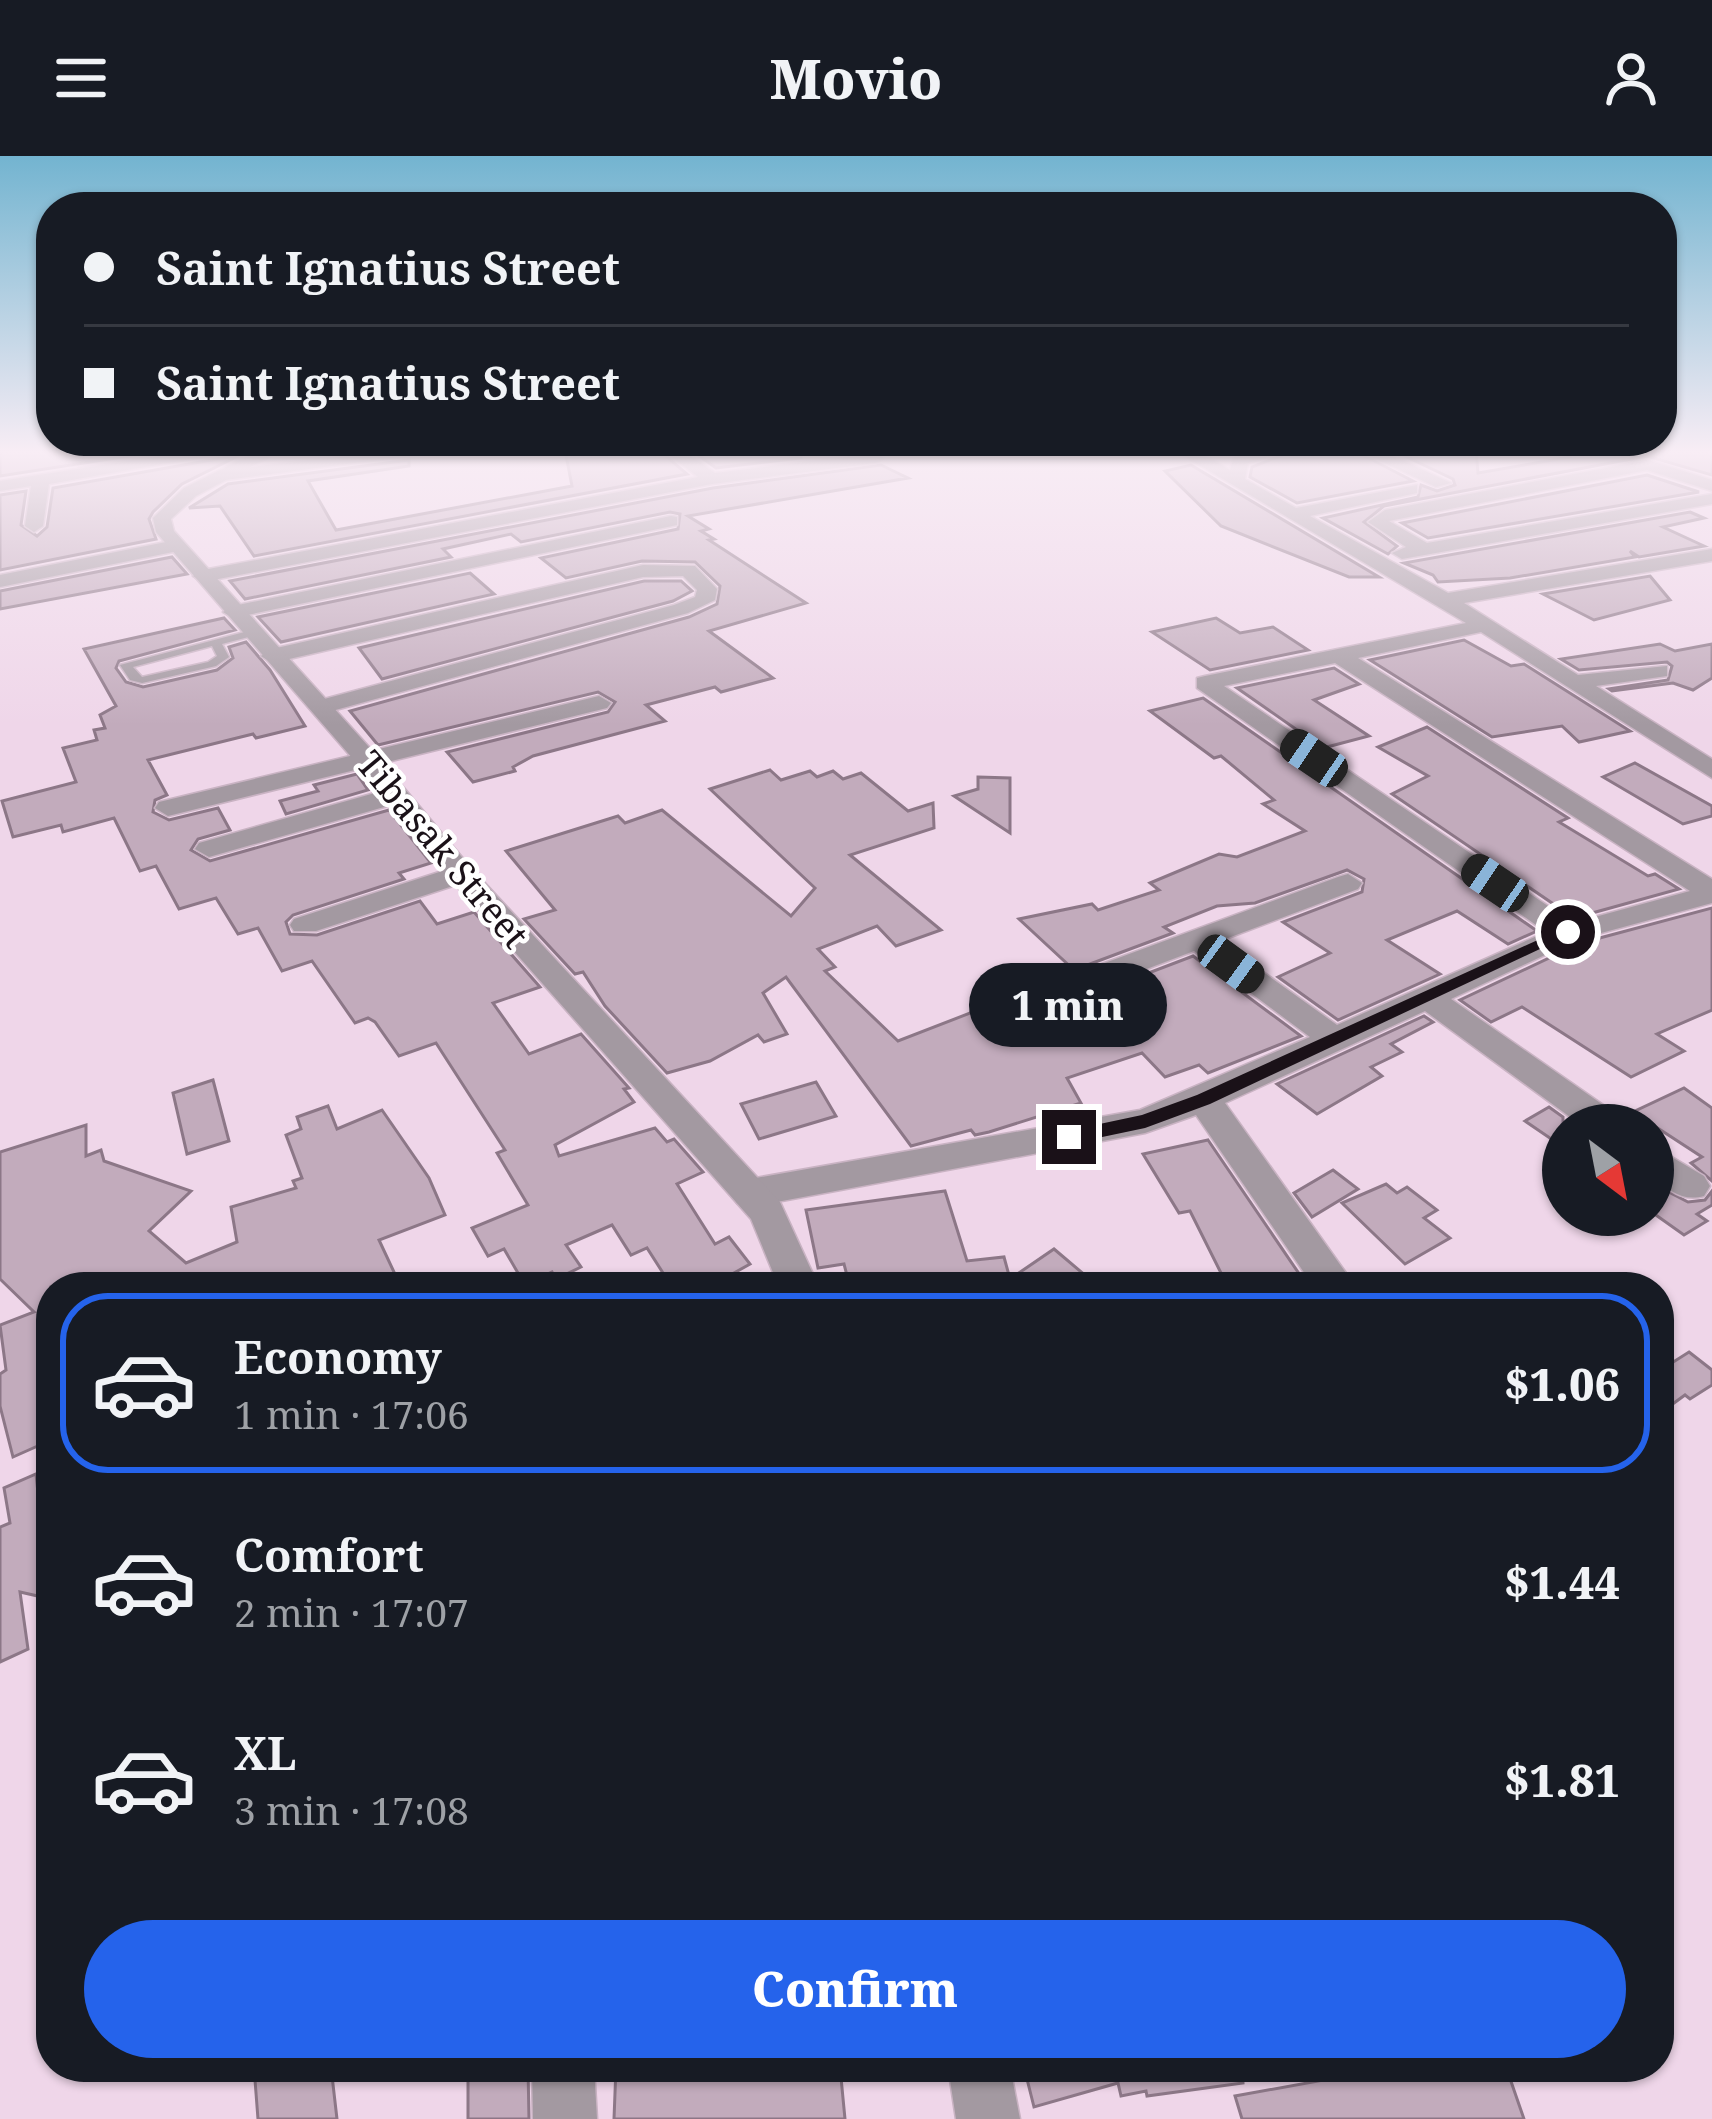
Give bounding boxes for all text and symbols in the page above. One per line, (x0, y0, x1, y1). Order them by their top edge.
text: Movio (770, 41, 942, 115)
icon: menu (48, 45, 114, 111)
icon: person (1598, 45, 1664, 111)
text: Saint Ignatius Street (156, 237, 620, 298)
text: Saint Ignatius Street (156, 352, 620, 413)
car (1274, 723, 1354, 793)
street label: Tibasak Street (346, 740, 540, 958)
car (1455, 848, 1535, 918)
route start (1541, 905, 1595, 959)
car (1191, 928, 1271, 1000)
callout: 1 min (970, 963, 1168, 1047)
text: 1 min (1012, 978, 1124, 1031)
north arrow (1542, 1104, 1674, 1236)
map controls (1542, 1104, 1674, 1236)
route end (1042, 1110, 1096, 1164)
text: Economy (234, 1326, 442, 1387)
icon: car (90, 1329, 198, 1437)
text: $1.06 (1504, 1353, 1620, 1414)
text: 1 min · 17:06 (234, 1387, 469, 1440)
text: Comfort (234, 1524, 424, 1585)
icon: car (90, 1527, 198, 1635)
text: $1.44 (1504, 1551, 1620, 1612)
text: 2 min · 17:07 (234, 1585, 469, 1638)
text: XL (234, 1722, 296, 1783)
icon: car (90, 1725, 198, 1833)
text: $1.81 (1504, 1749, 1620, 1810)
text: 3 min · 17:08 (234, 1783, 469, 1836)
button: Confirm (84, 1920, 1626, 2058)

